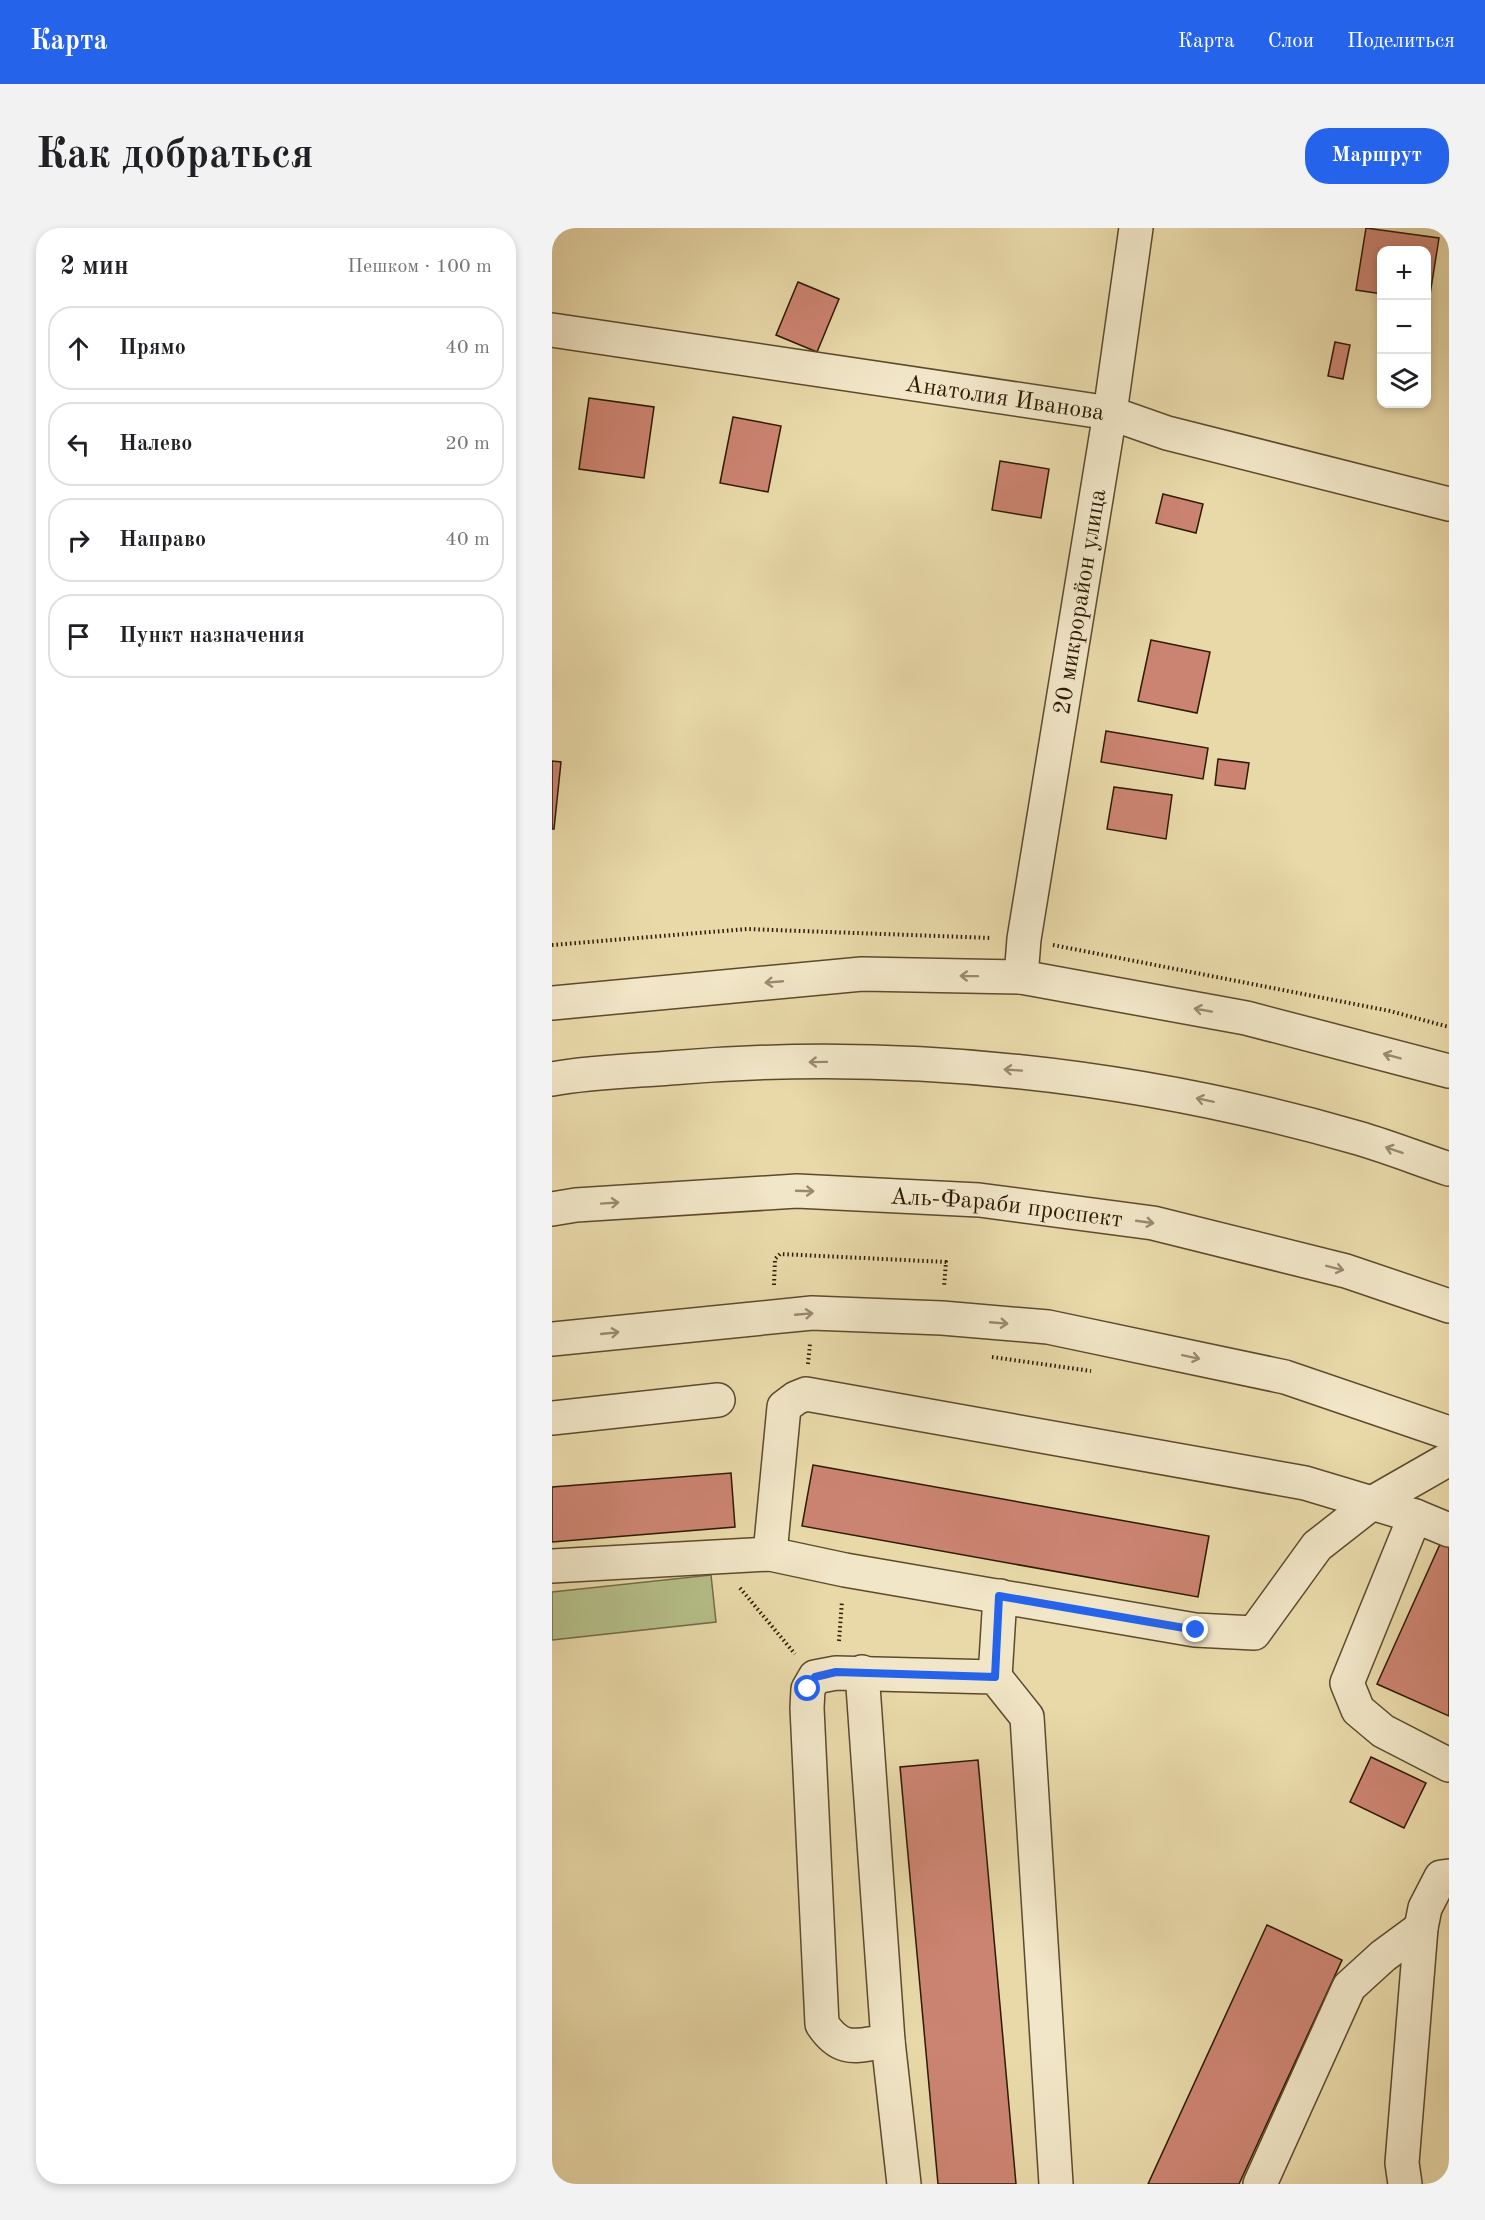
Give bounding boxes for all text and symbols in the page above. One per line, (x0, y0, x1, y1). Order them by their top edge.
text: Карта (30, 28, 108, 56)
text: Карта (1178, 31, 1235, 52)
text: Слои (1268, 31, 1314, 52)
text: Поделиться (1347, 31, 1455, 52)
button: Маршрут (1305, 128, 1449, 184)
text: Как добраться (36, 135, 313, 177)
map controls (1377, 246, 1431, 408)
button: + (1377, 246, 1431, 300)
text: 2 мин (60, 254, 129, 280)
text: Пешком · 100 m (347, 257, 492, 277)
button: − (1377, 300, 1431, 354)
icon: ahead (62, 332, 95, 365)
text: Прямо (119, 337, 186, 359)
text: 40 m (445, 338, 490, 358)
button: layers (1377, 354, 1431, 408)
street label: Анатолия Иванова (903, 373, 1106, 426)
icon: left (62, 428, 95, 461)
text: Налево (119, 433, 192, 455)
text: 20 m (445, 434, 490, 454)
street label: 20 микрорайон улица (1051, 487, 1111, 716)
icon: right (62, 524, 95, 557)
text: Направо (119, 529, 206, 551)
text: 40 m (445, 530, 490, 550)
icon: arrive (62, 620, 95, 653)
text: Пункт назначения (119, 625, 305, 647)
one-way arrow (960, 970, 979, 982)
one-way arrow (765, 977, 785, 988)
one-way arrow (1194, 1004, 1213, 1015)
one-way arrow (1383, 1050, 1402, 1062)
one-way arrow (809, 1056, 829, 1068)
one-way arrow (1003, 1065, 1023, 1076)
one-way arrow (1196, 1094, 1216, 1105)
one-way arrow (1385, 1144, 1404, 1155)
one-way arrow (794, 1186, 814, 1197)
street label: Аль-Фараби проспект (889, 1186, 1124, 1233)
one-way arrow (600, 1197, 620, 1208)
one-way arrow (1135, 1217, 1154, 1228)
one-way arrow (1325, 1262, 1344, 1274)
one-way arrow (794, 1308, 814, 1319)
one-way arrow (989, 1318, 1008, 1329)
one-way arrow (600, 1327, 620, 1338)
one-way arrow (1180, 1352, 1200, 1363)
route end (1182, 1616, 1208, 1642)
route start (794, 1675, 820, 1701)

